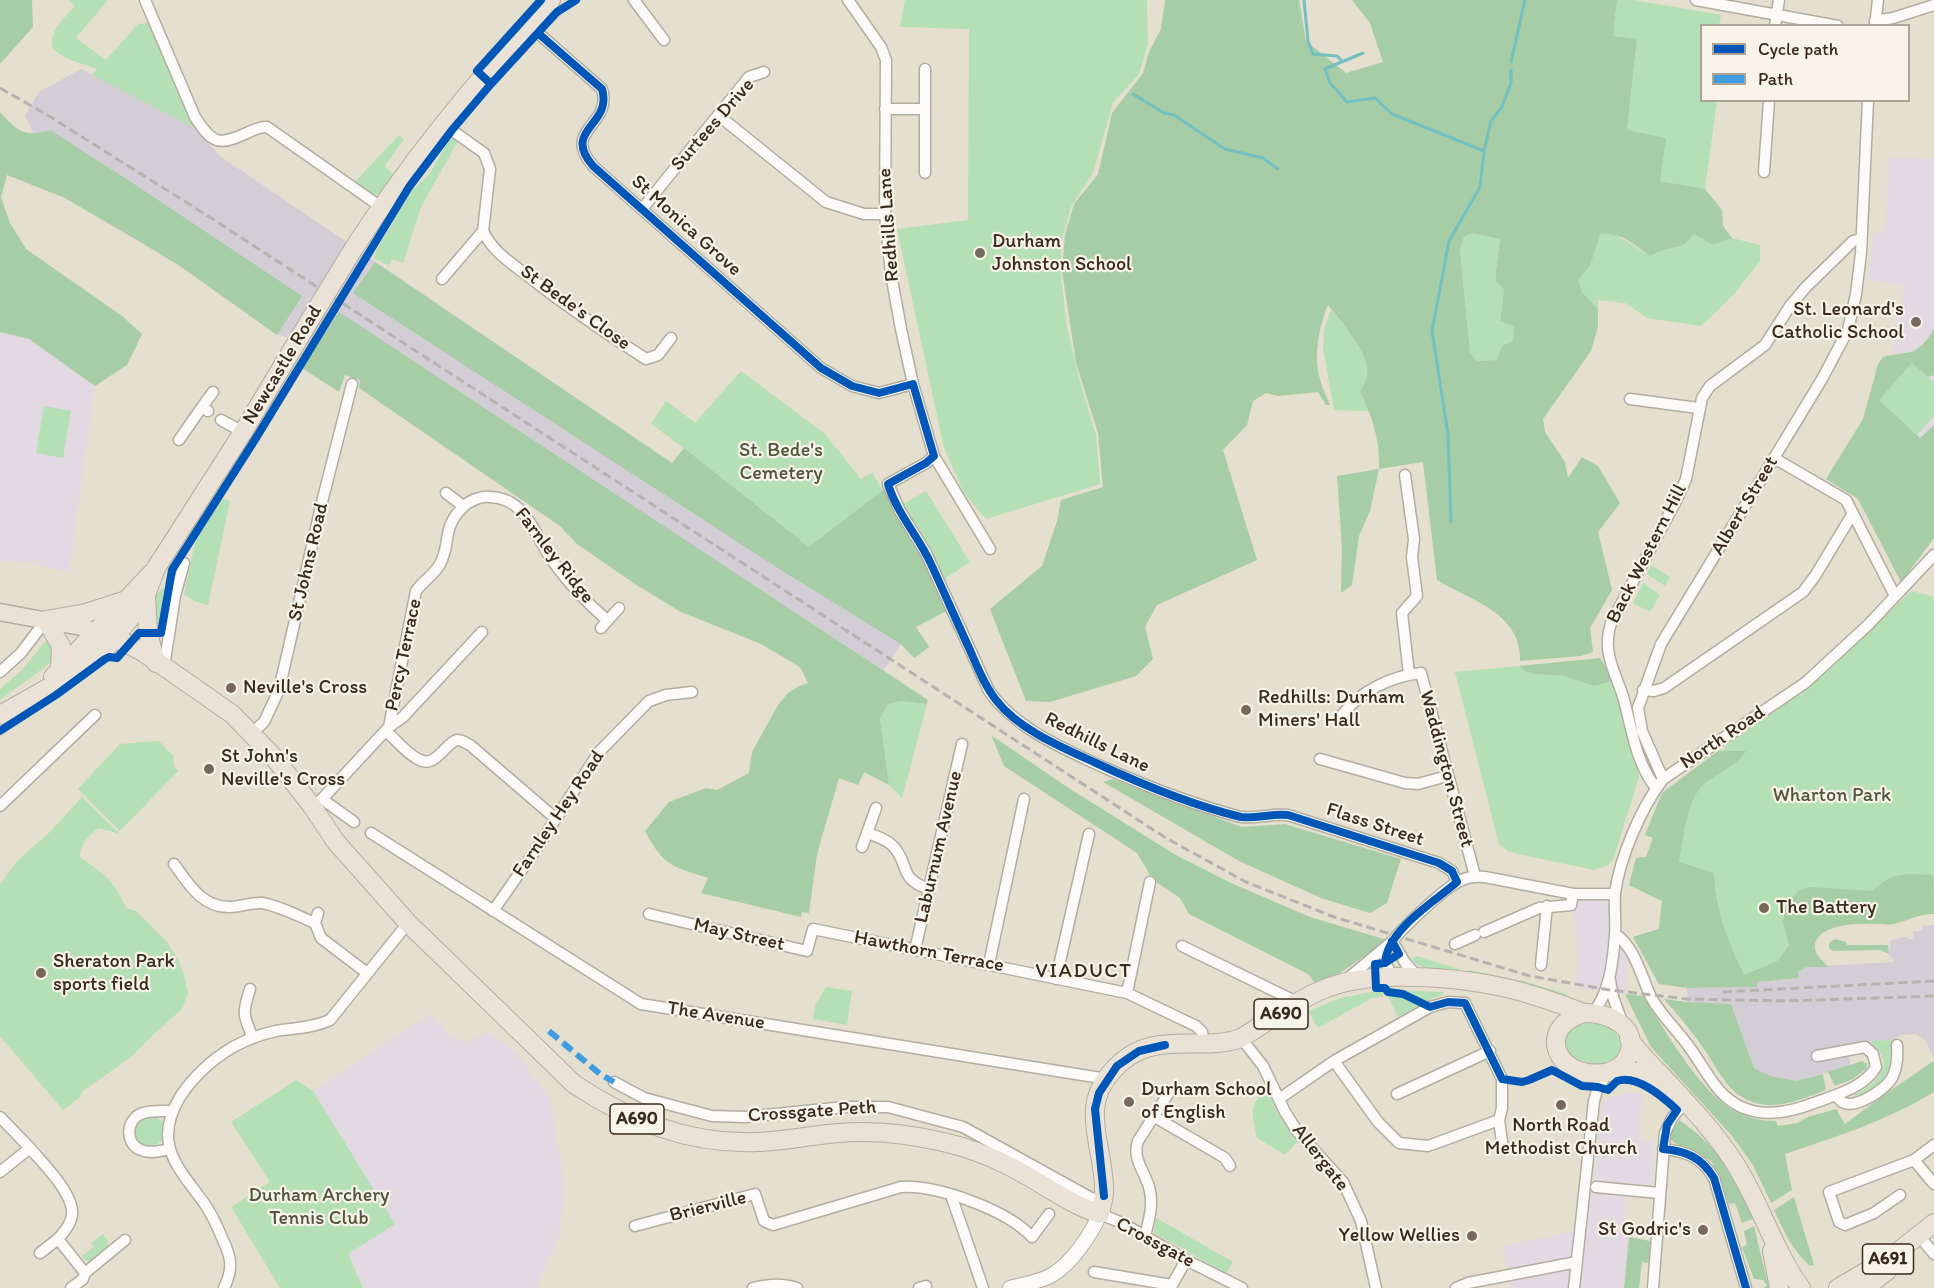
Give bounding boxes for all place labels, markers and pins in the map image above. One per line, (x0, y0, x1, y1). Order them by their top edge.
place label: Durham Johnston School (992, 230, 1132, 277)
marker: Durham Johnston School (973, 246, 987, 260)
place label: St. Leonard's Catholic School (1771, 298, 1904, 345)
marker: St. Leonard's Catholic School (1909, 315, 1923, 329)
place label: Neville's Cross (243, 676, 367, 700)
marker: Neville's Cross (224, 681, 238, 695)
place label: Redhills: Durham Miners' Hall (1258, 686, 1405, 733)
marker: Redhills: Durham Miners' Hall (1239, 703, 1253, 717)
place label: St John's Neville's Cross (221, 745, 345, 792)
marker: St John's Neville's Cross (202, 762, 216, 776)
place label: The Battery (1776, 896, 1876, 920)
marker: The Battery (1757, 901, 1771, 915)
place label: Sheraton Park sports field (53, 950, 175, 997)
marker: Sheraton Park sports field (34, 966, 48, 980)
place label: Durham School of English (1141, 1078, 1272, 1125)
marker: Durham School of English (1122, 1095, 1136, 1109)
marker: North Road Methodist Church (1554, 1098, 1568, 1112)
place label: North Road Methodist Church (1485, 1114, 1637, 1161)
place label: St Godric's (1598, 1218, 1691, 1242)
marker: St Godric's (1696, 1223, 1710, 1237)
place label: Yellow Wellies (1338, 1224, 1460, 1248)
marker: Yellow Wellies (1465, 1229, 1479, 1243)

